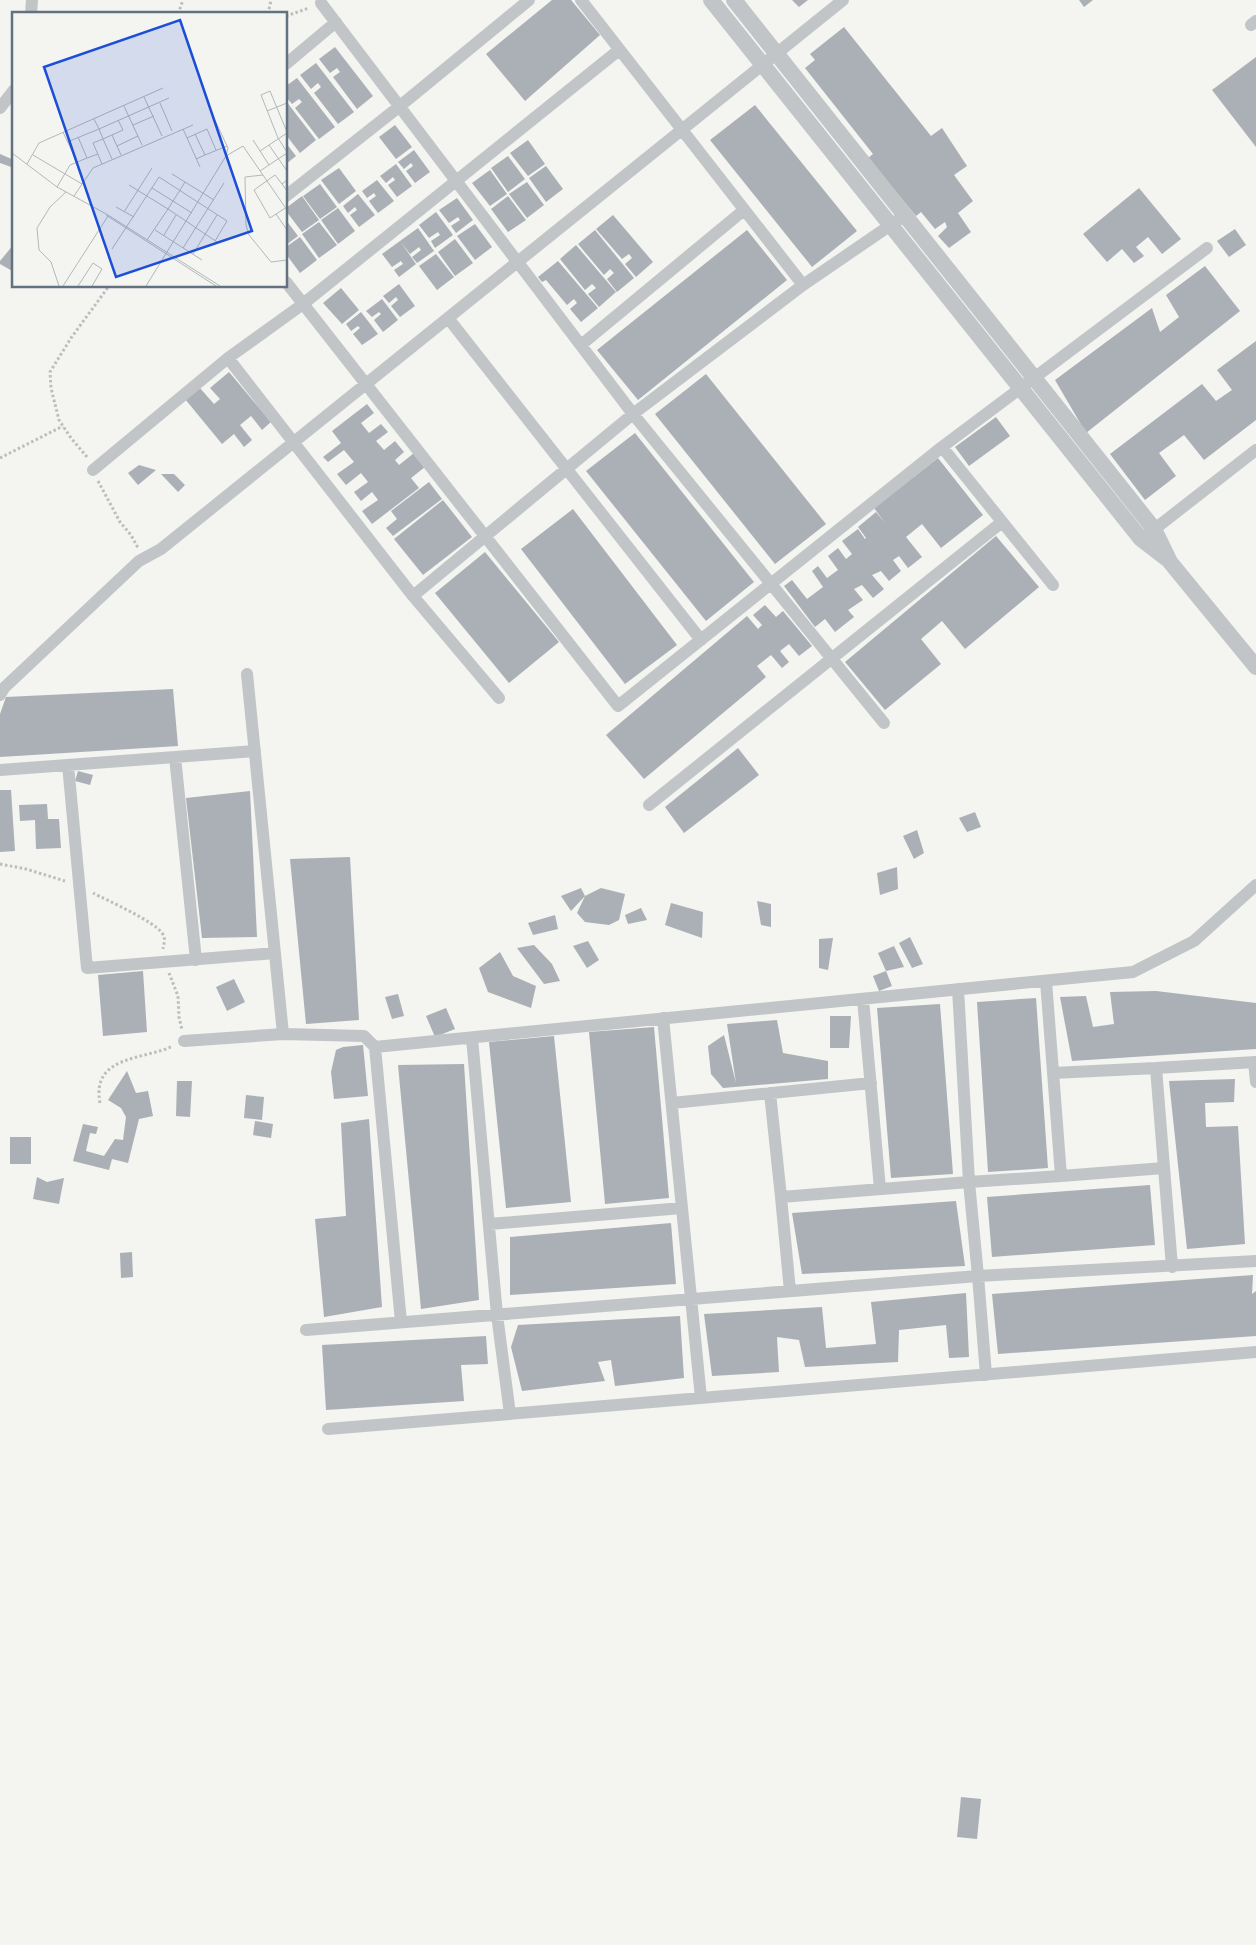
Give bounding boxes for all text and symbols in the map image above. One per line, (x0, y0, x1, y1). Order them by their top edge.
inset map (12, 12, 288, 288)

